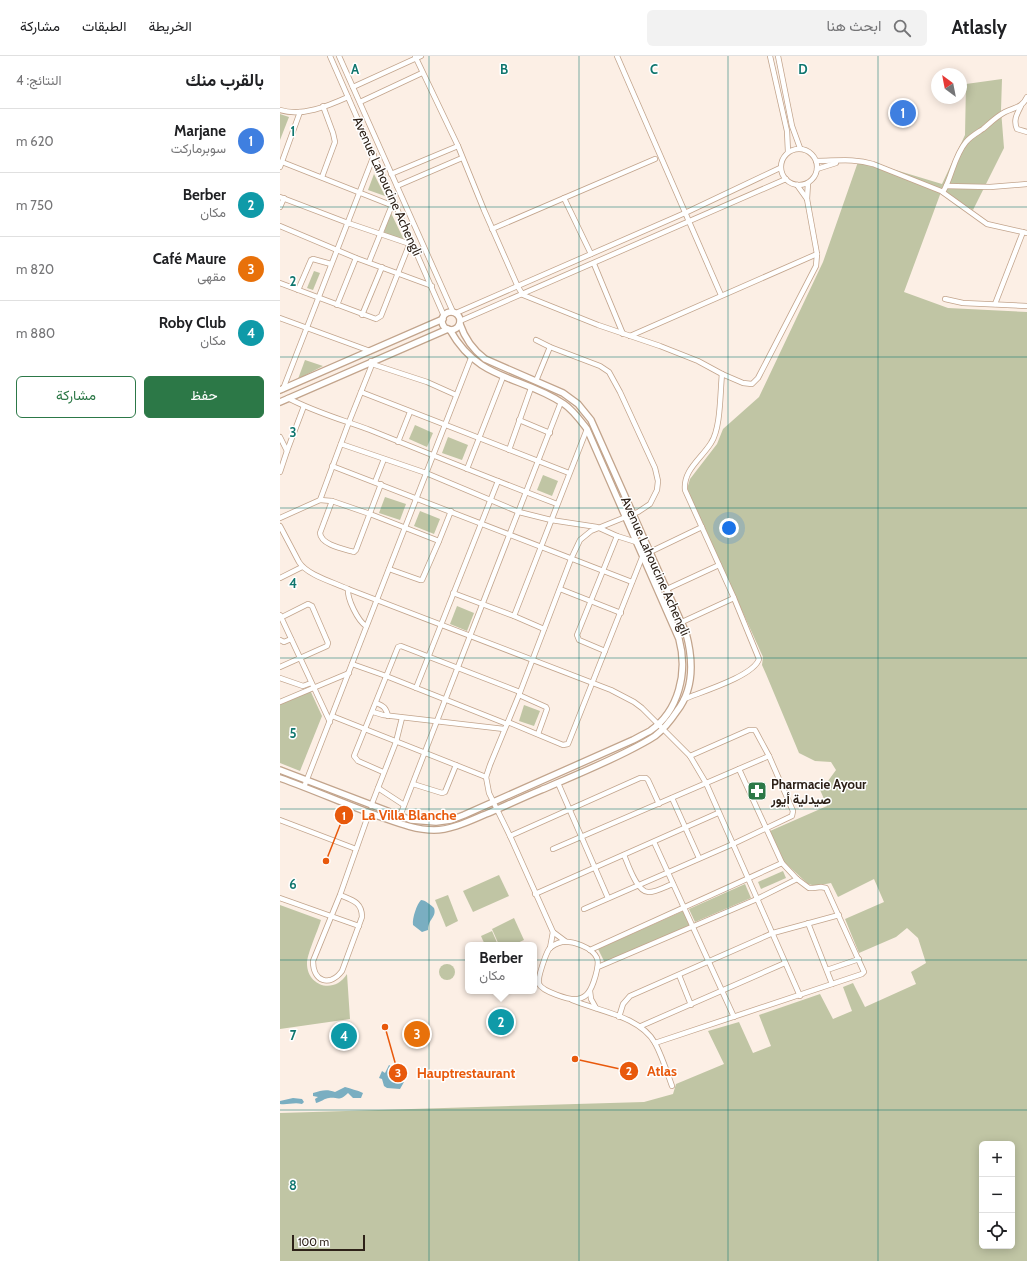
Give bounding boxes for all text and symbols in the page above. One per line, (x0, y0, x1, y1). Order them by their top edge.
search box (647, 10, 927, 46)
text: Atlasly (951, 16, 1007, 39)
text: مشاركة (20, 17, 60, 35)
text: الطبقات (82, 17, 126, 35)
text: الخريطة (148, 17, 192, 35)
text: ابحث هنا (827, 17, 881, 35)
icon: search (891, 17, 913, 39)
text: A (351, 61, 360, 77)
text: B (500, 61, 508, 77)
text: C (650, 61, 658, 77)
text: D (798, 61, 808, 77)
north arrow (931, 68, 967, 104)
text: بالقرب منك (186, 70, 264, 90)
text: النتائج: 4 (16, 72, 62, 88)
pin: 1 (890, 98, 916, 128)
street label: Avenue Lahoucine Achengli (350, 114, 426, 258)
text: Marjane (174, 122, 226, 140)
text: 1 (291, 123, 295, 139)
text: 620 m (16, 133, 54, 149)
text: 1 (249, 133, 253, 149)
text: سوبرماركت (171, 140, 226, 156)
text: Berber (183, 186, 226, 204)
text: 750 m (16, 197, 53, 213)
text: 2 (248, 197, 254, 213)
text: مكان (200, 204, 226, 220)
text: Café Maure (153, 250, 226, 268)
text: 820 m (16, 261, 54, 277)
text: 3 (248, 261, 255, 277)
text: مقهى (197, 268, 226, 284)
text: 2 (290, 273, 297, 289)
text: Roby Club (159, 314, 226, 332)
text: 880 m (16, 325, 55, 341)
text: 4 (247, 325, 255, 341)
text: مكان (200, 332, 226, 348)
button: مشاركة (16, 376, 136, 418)
button: حفظ (144, 376, 264, 418)
text: 3 (289, 424, 297, 440)
street label: Avenue Lahoucine Achengli (618, 494, 694, 638)
your location (719, 518, 739, 538)
text: 4 (289, 575, 297, 591)
text: 5 (290, 725, 297, 741)
place label: Pharmacie Ayour صيدلية أيور (770, 776, 867, 808)
pharmacy icon: Pharmacie Ayour صيدلية أيور (746, 780, 768, 802)
callout: La Villa Blanche (334, 802, 465, 828)
text: La Villa Blanche (362, 806, 456, 824)
text: 1 (342, 808, 346, 823)
text: 6 (289, 876, 297, 892)
popup (465, 942, 537, 994)
text: Berber (479, 949, 523, 967)
text: مكان (479, 967, 505, 983)
pin: 2 (488, 1007, 514, 1037)
pin: 3 (404, 1019, 430, 1049)
pin: 4 (331, 1021, 357, 1051)
text: 7 (290, 1027, 297, 1043)
callout: Atlas (619, 1058, 685, 1084)
callout: Hauptrestaurant (388, 1060, 523, 1086)
text: Atlas (647, 1062, 677, 1080)
text: 2 (626, 1063, 632, 1078)
text: Hauptrestaurant (417, 1064, 515, 1082)
text: 3 (395, 1065, 401, 1080)
map controls (979, 1141, 1015, 1249)
button: + (979, 1141, 1015, 1177)
text: 8 (289, 1177, 297, 1193)
button: − (979, 1177, 1015, 1213)
button: locate (979, 1213, 1015, 1249)
scale bar (292, 1233, 365, 1252)
text: 100 m (298, 1235, 329, 1249)

